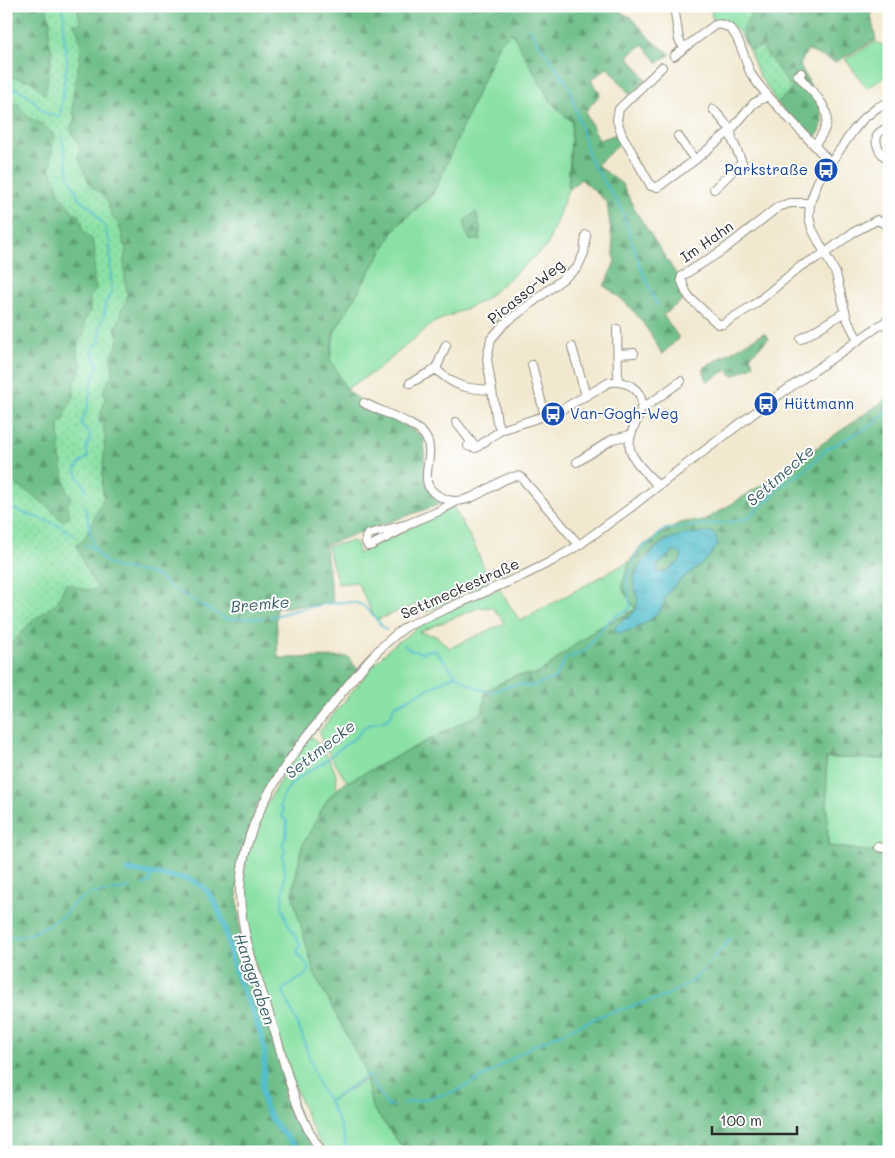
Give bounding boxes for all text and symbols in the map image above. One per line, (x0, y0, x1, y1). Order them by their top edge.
bus stop icon: Parkstraße (813, 157, 839, 183)
place label: Parkstraße (724, 159, 808, 179)
street label: Im Hahn (676, 216, 737, 267)
street label: Picasso-Weg (483, 254, 568, 328)
bus stop icon: Hüttmann (753, 391, 779, 417)
place label: Hüttmann (784, 393, 854, 413)
bus stop icon: Van-Gogh-Weg (540, 401, 566, 427)
place label: Van-Gogh-Weg (570, 403, 679, 423)
water label: Settmecke (741, 439, 818, 510)
street label: Settmeckestraße (397, 553, 522, 623)
water label: Bremke (230, 590, 290, 617)
water label: Settmecke (280, 715, 359, 783)
water label: Hanggraben (230, 930, 281, 1028)
scale bar (712, 1103, 798, 1135)
text: 100 m (720, 1110, 762, 1130)

